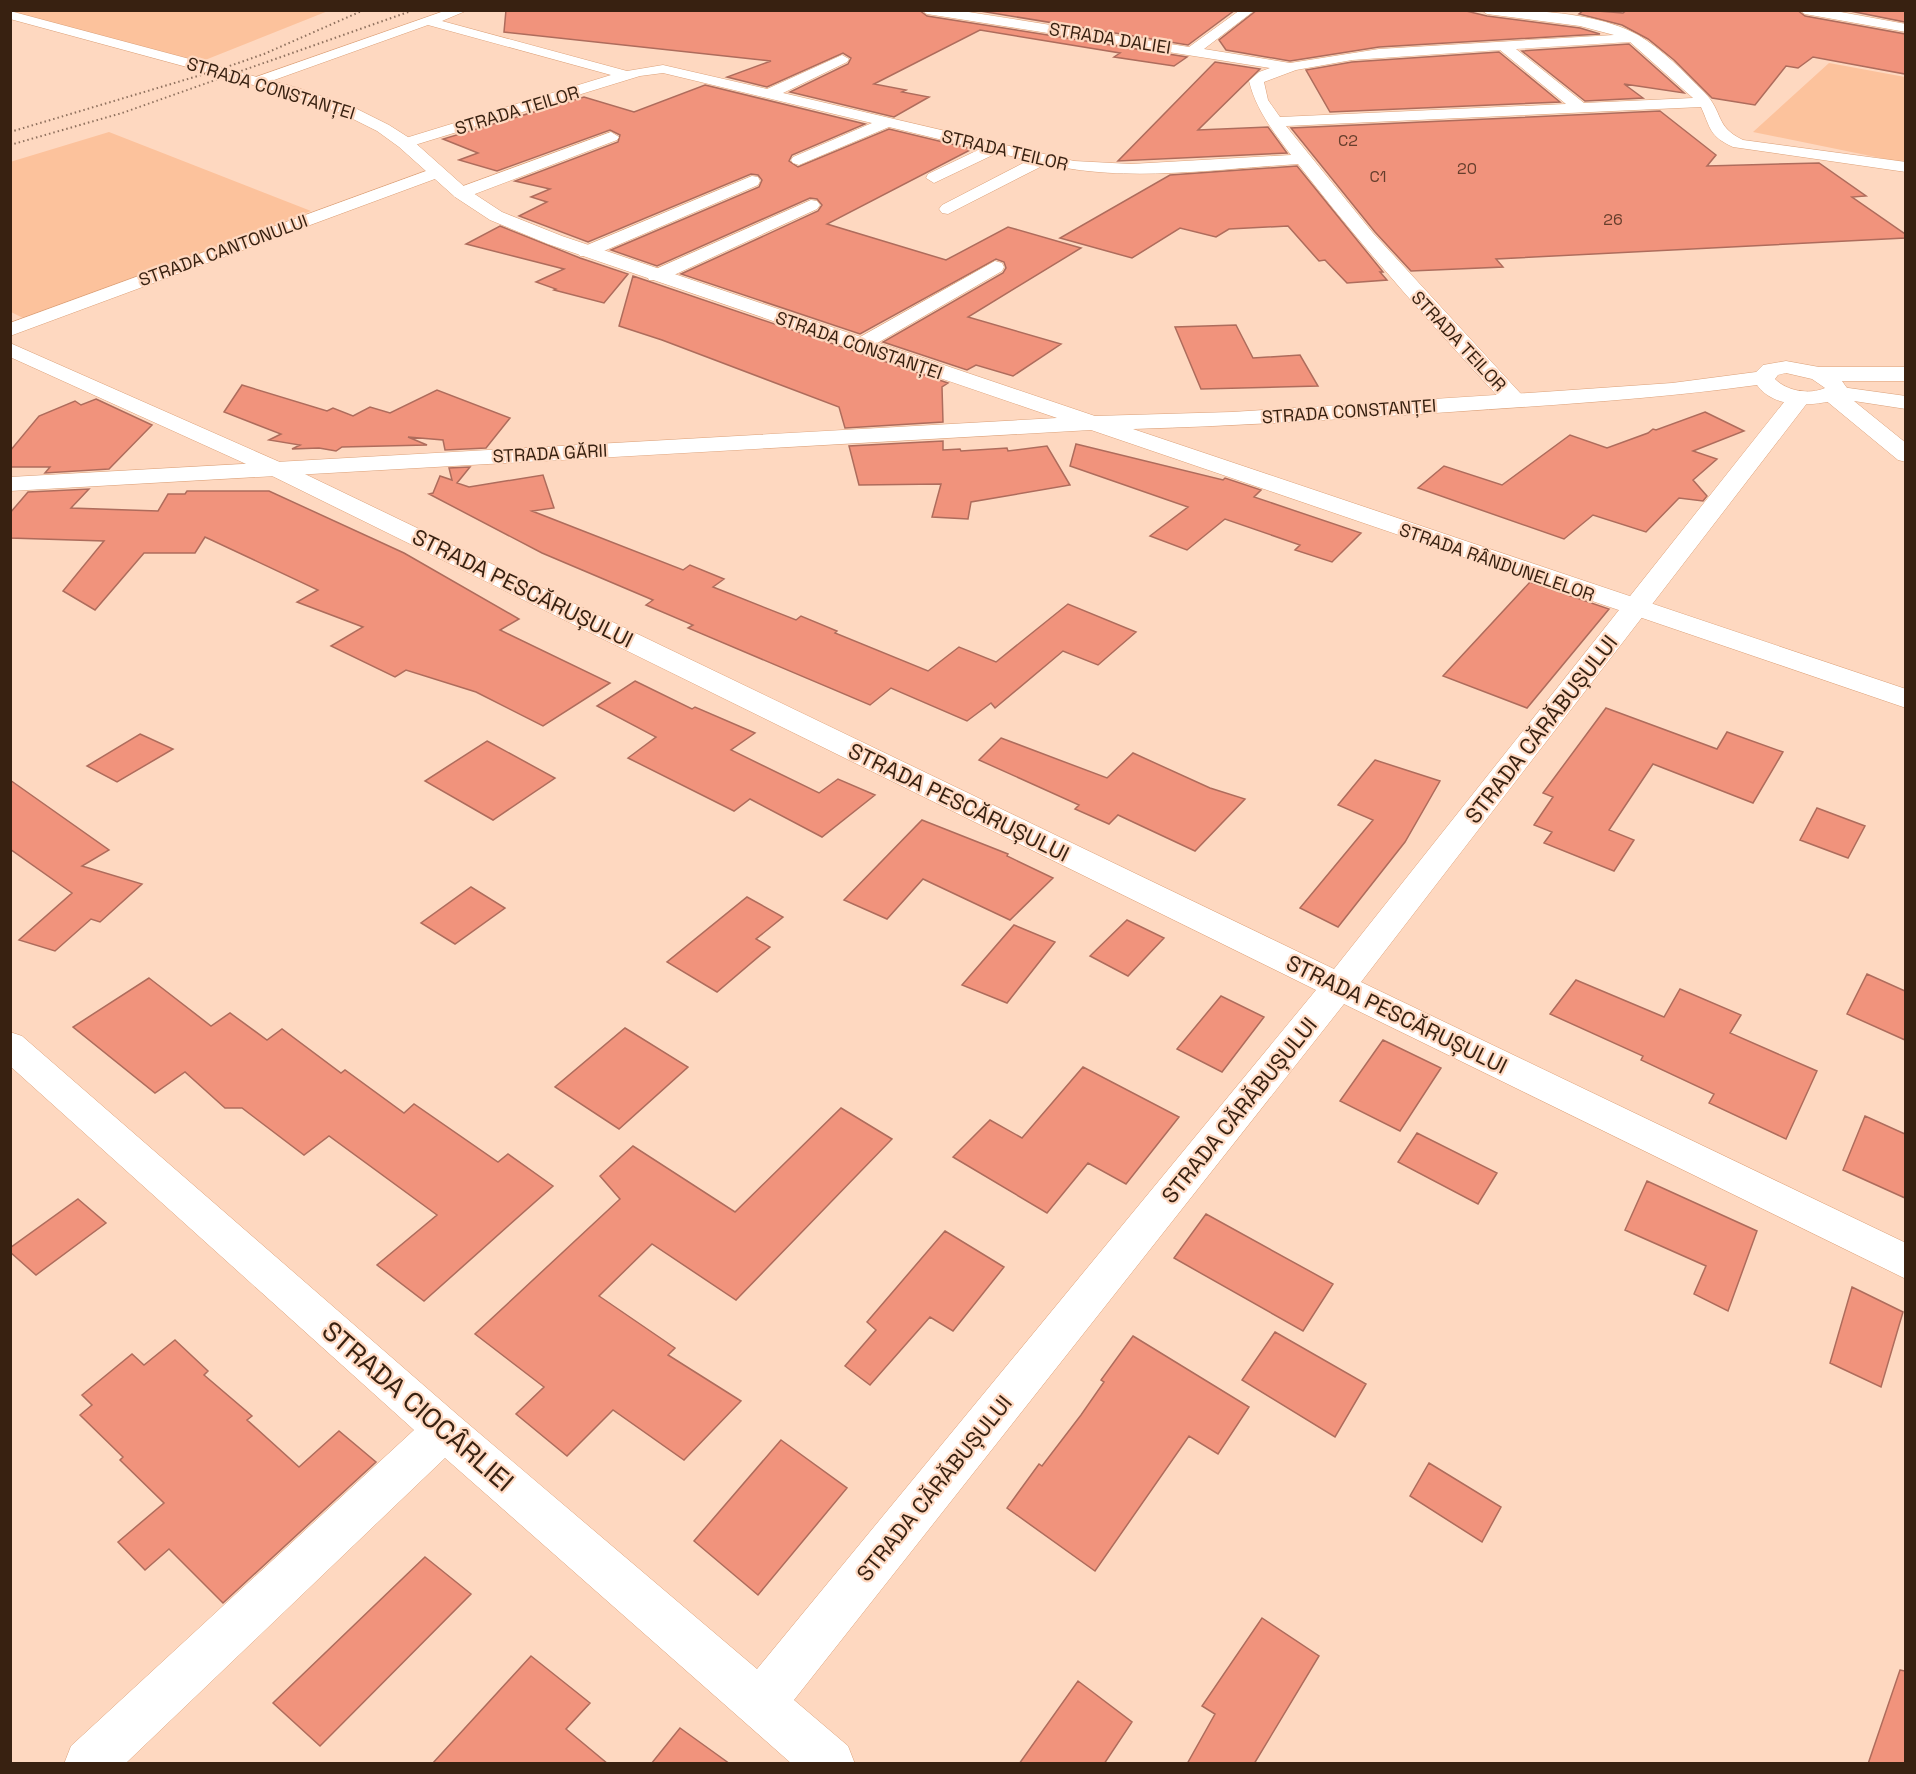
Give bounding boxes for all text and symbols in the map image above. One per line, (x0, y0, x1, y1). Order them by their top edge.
street label: STRADA DALIEI (1047, 17, 1173, 59)
street label: STRADA CONSTANȚEI (184, 51, 358, 125)
street label: STRADA TEILOR (452, 80, 582, 140)
street label: STRADA TEILOR (940, 124, 1070, 176)
house number: C2 (1338, 130, 1358, 151)
house number: 20 (1457, 158, 1477, 179)
house number: C1 (1370, 166, 1386, 187)
street label: STRADA CANTONULUI (135, 209, 311, 291)
house number: 26 (1603, 209, 1623, 230)
street label: STRADA TEILOR (1407, 286, 1511, 396)
street label: STRADA CONSTANȚEI (773, 306, 945, 384)
street label: STRADA CONSTANȚEI (1261, 393, 1437, 429)
street label: STRADA GĂRII (492, 439, 608, 467)
street label: STRADA RÂNDUNELELOR (1396, 518, 1598, 606)
street label: STRADA PESCĂRUȘULUI (408, 522, 638, 654)
street label: STRADA CĂRĂBUȘULUI (1459, 629, 1623, 829)
street label: STRADA PESCĂRUȘULUI (844, 736, 1074, 868)
street label: STRADA PESCĂRUȘULUI (1282, 948, 1512, 1080)
street label: STRADA CĂRĂBUȘULUI (1155, 1011, 1323, 1209)
street label: STRADA CIOCÂRLIEI (315, 1313, 521, 1499)
street label: STRADA CĂRĂBUȘULUI (850, 1389, 1018, 1587)

